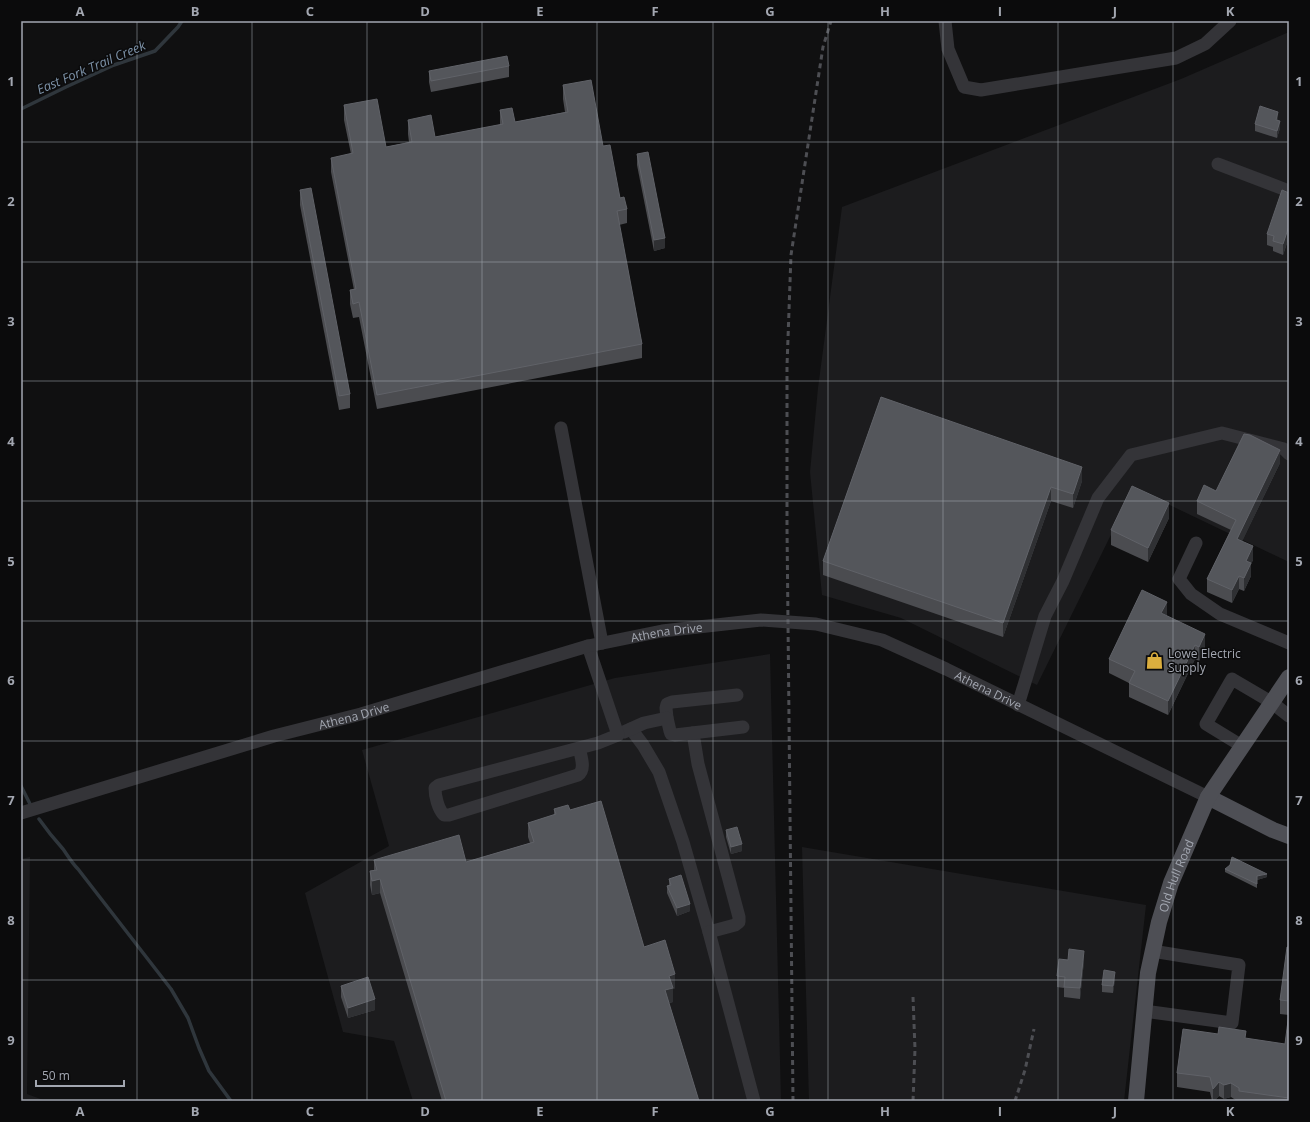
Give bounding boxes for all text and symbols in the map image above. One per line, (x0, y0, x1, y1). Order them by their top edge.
text: A (76, 2, 85, 20)
text: B (191, 2, 200, 20)
text: C (306, 2, 314, 20)
text: D (420, 2, 430, 20)
text: E (536, 2, 544, 20)
text: F (651, 2, 659, 20)
text: G (765, 2, 775, 20)
text: H (880, 2, 890, 20)
text: I (998, 2, 1002, 20)
text: J (1112, 2, 1117, 20)
text: K (1226, 2, 1235, 20)
water label: East Fork Trail Creek (34, 36, 149, 98)
text: 1 (7, 72, 15, 90)
text: 1 (1295, 72, 1303, 90)
text: 2 (7, 192, 15, 210)
text: 2 (1295, 192, 1303, 210)
text: 3 (7, 312, 15, 330)
text: 3 (1295, 312, 1303, 330)
text: 4 (7, 432, 15, 450)
text: 4 (1295, 432, 1303, 450)
text: 5 (7, 552, 15, 570)
text: 5 (1295, 552, 1303, 570)
street label: Athena Drive (629, 618, 704, 646)
place label: Lowe Electric Supply (1168, 645, 1241, 676)
shop icon: Lowe Electric Supply (1145, 650, 1165, 670)
street label: Athena Drive (952, 666, 1025, 713)
text: 6 (7, 671, 15, 689)
text: 6 (1295, 671, 1303, 689)
street label: Athena Drive (317, 697, 392, 733)
text: 7 (7, 791, 15, 809)
text: 7 (1295, 791, 1303, 809)
street label: Old Hull Road (1154, 837, 1197, 914)
text: 8 (7, 911, 15, 929)
text: 8 (1295, 911, 1303, 929)
text: 9 (7, 1031, 15, 1049)
text: 9 (1295, 1031, 1303, 1049)
scale bar (36, 1062, 124, 1088)
text: 50 m (42, 1067, 70, 1084)
text: A (76, 1102, 85, 1120)
text: B (191, 1102, 200, 1120)
text: C (306, 1102, 314, 1120)
text: D (420, 1102, 430, 1120)
text: E (536, 1102, 544, 1120)
text: F (651, 1102, 659, 1120)
text: G (765, 1102, 775, 1120)
text: H (880, 1102, 890, 1120)
text: I (998, 1102, 1002, 1120)
text: J (1112, 1102, 1117, 1120)
text: K (1226, 1102, 1235, 1120)

